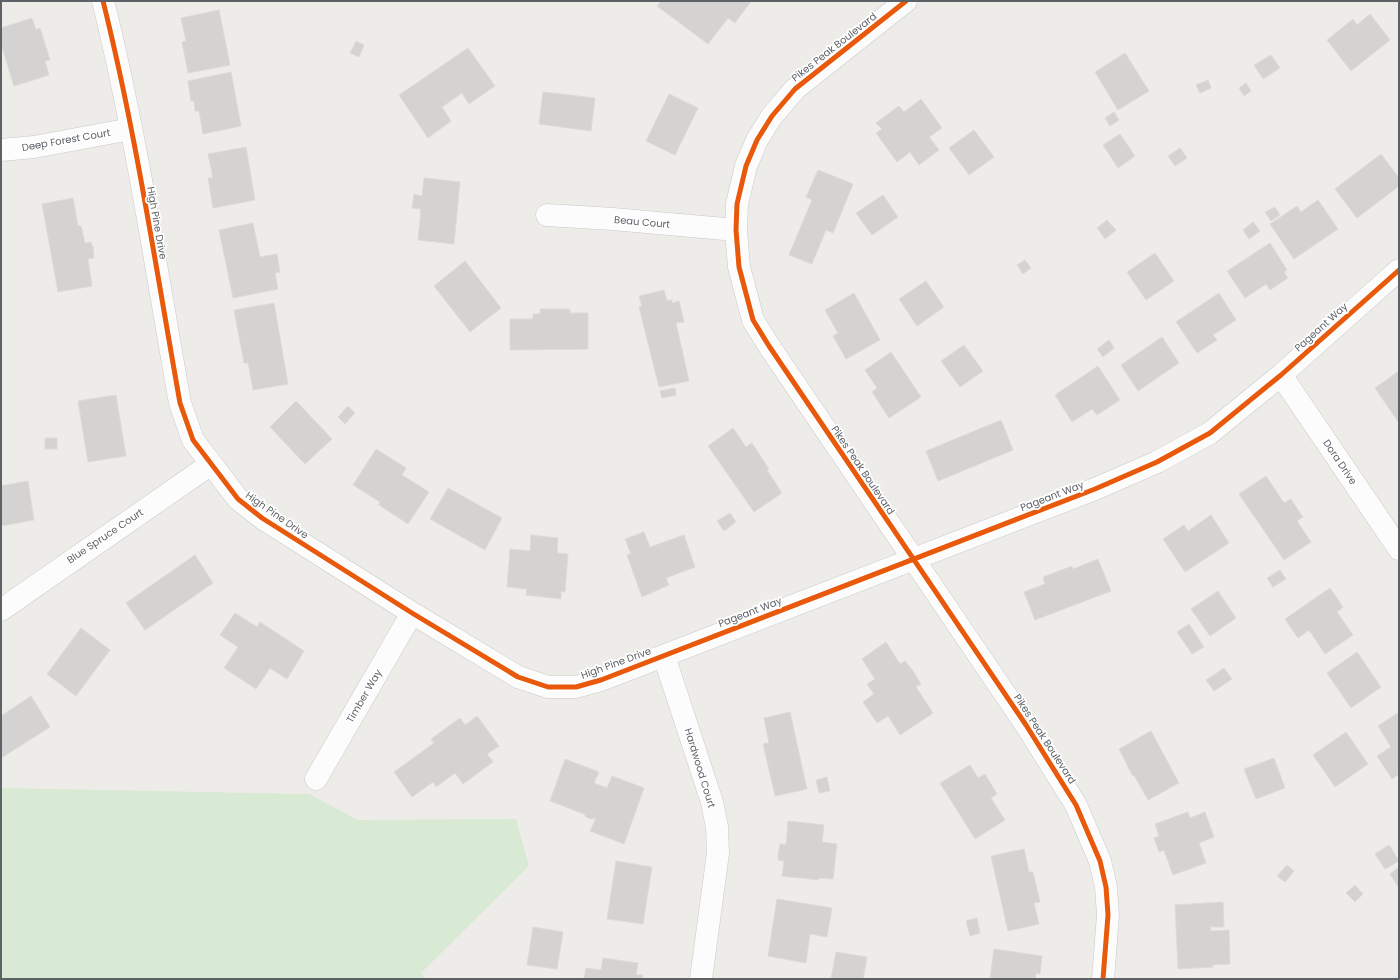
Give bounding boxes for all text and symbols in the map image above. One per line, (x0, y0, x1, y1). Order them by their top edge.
street label: Pikes Peak Boulevard (788, 9, 880, 85)
street label: Deep Forest Court (21, 125, 112, 155)
street label: High Pine Drive (143, 185, 171, 261)
street label: Beau Court (613, 212, 671, 232)
street label: Pageant Way (1291, 299, 1351, 355)
street label: Pikes Peak Boulevard (828, 422, 898, 518)
street label: Dora Drive (1319, 436, 1361, 488)
street label: Pageant Way (1018, 477, 1086, 515)
street label: High Pine Drive (242, 488, 312, 542)
street label: Blue Spruce Court (64, 505, 147, 567)
street label: Pageant Way (716, 593, 784, 631)
street label: High Pine Drive (579, 643, 653, 683)
street label: Timber Way (343, 666, 386, 726)
street label: Pikes Peak Boulevard (1010, 691, 1080, 787)
street label: Hardwood Court (681, 726, 719, 810)

